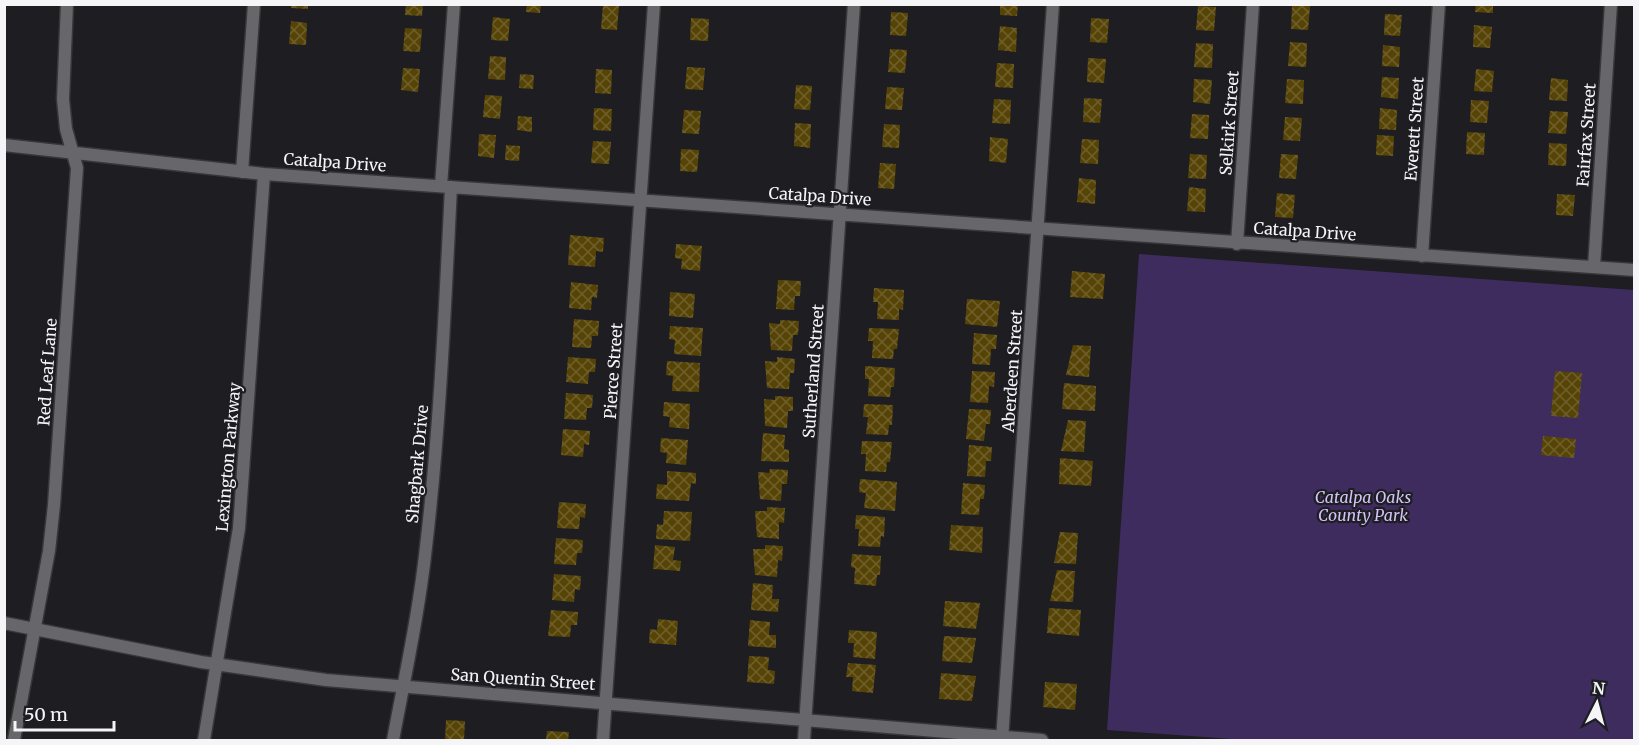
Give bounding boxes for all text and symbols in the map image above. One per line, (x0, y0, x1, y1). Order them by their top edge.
street label: Selkirk Street (1215, 69, 1243, 176)
street label: Everett Street (1400, 76, 1428, 182)
street label: Fairfax Street (1572, 82, 1600, 188)
street label: Catalpa Drive (283, 148, 387, 176)
street label: Catalpa Drive (768, 182, 872, 210)
street label: Catalpa Drive (1253, 217, 1357, 245)
street label: Sutherland Street (798, 303, 828, 439)
street label: Aberdeen Street (998, 308, 1026, 434)
street label: Red Leaf Lane (33, 317, 61, 427)
street label: Pierce Street (600, 321, 626, 420)
street label: Lexington Parkway (212, 381, 245, 533)
street label: Shagbark Drive (402, 404, 432, 524)
park label: Catalpa Oaks County Park (1315, 487, 1412, 525)
street label: San Quentin Street (450, 664, 597, 694)
north arrow (1567, 673, 1627, 733)
text: N (1591, 677, 1606, 699)
scale bar (15, 694, 114, 732)
text: 50 m (24, 703, 68, 726)

